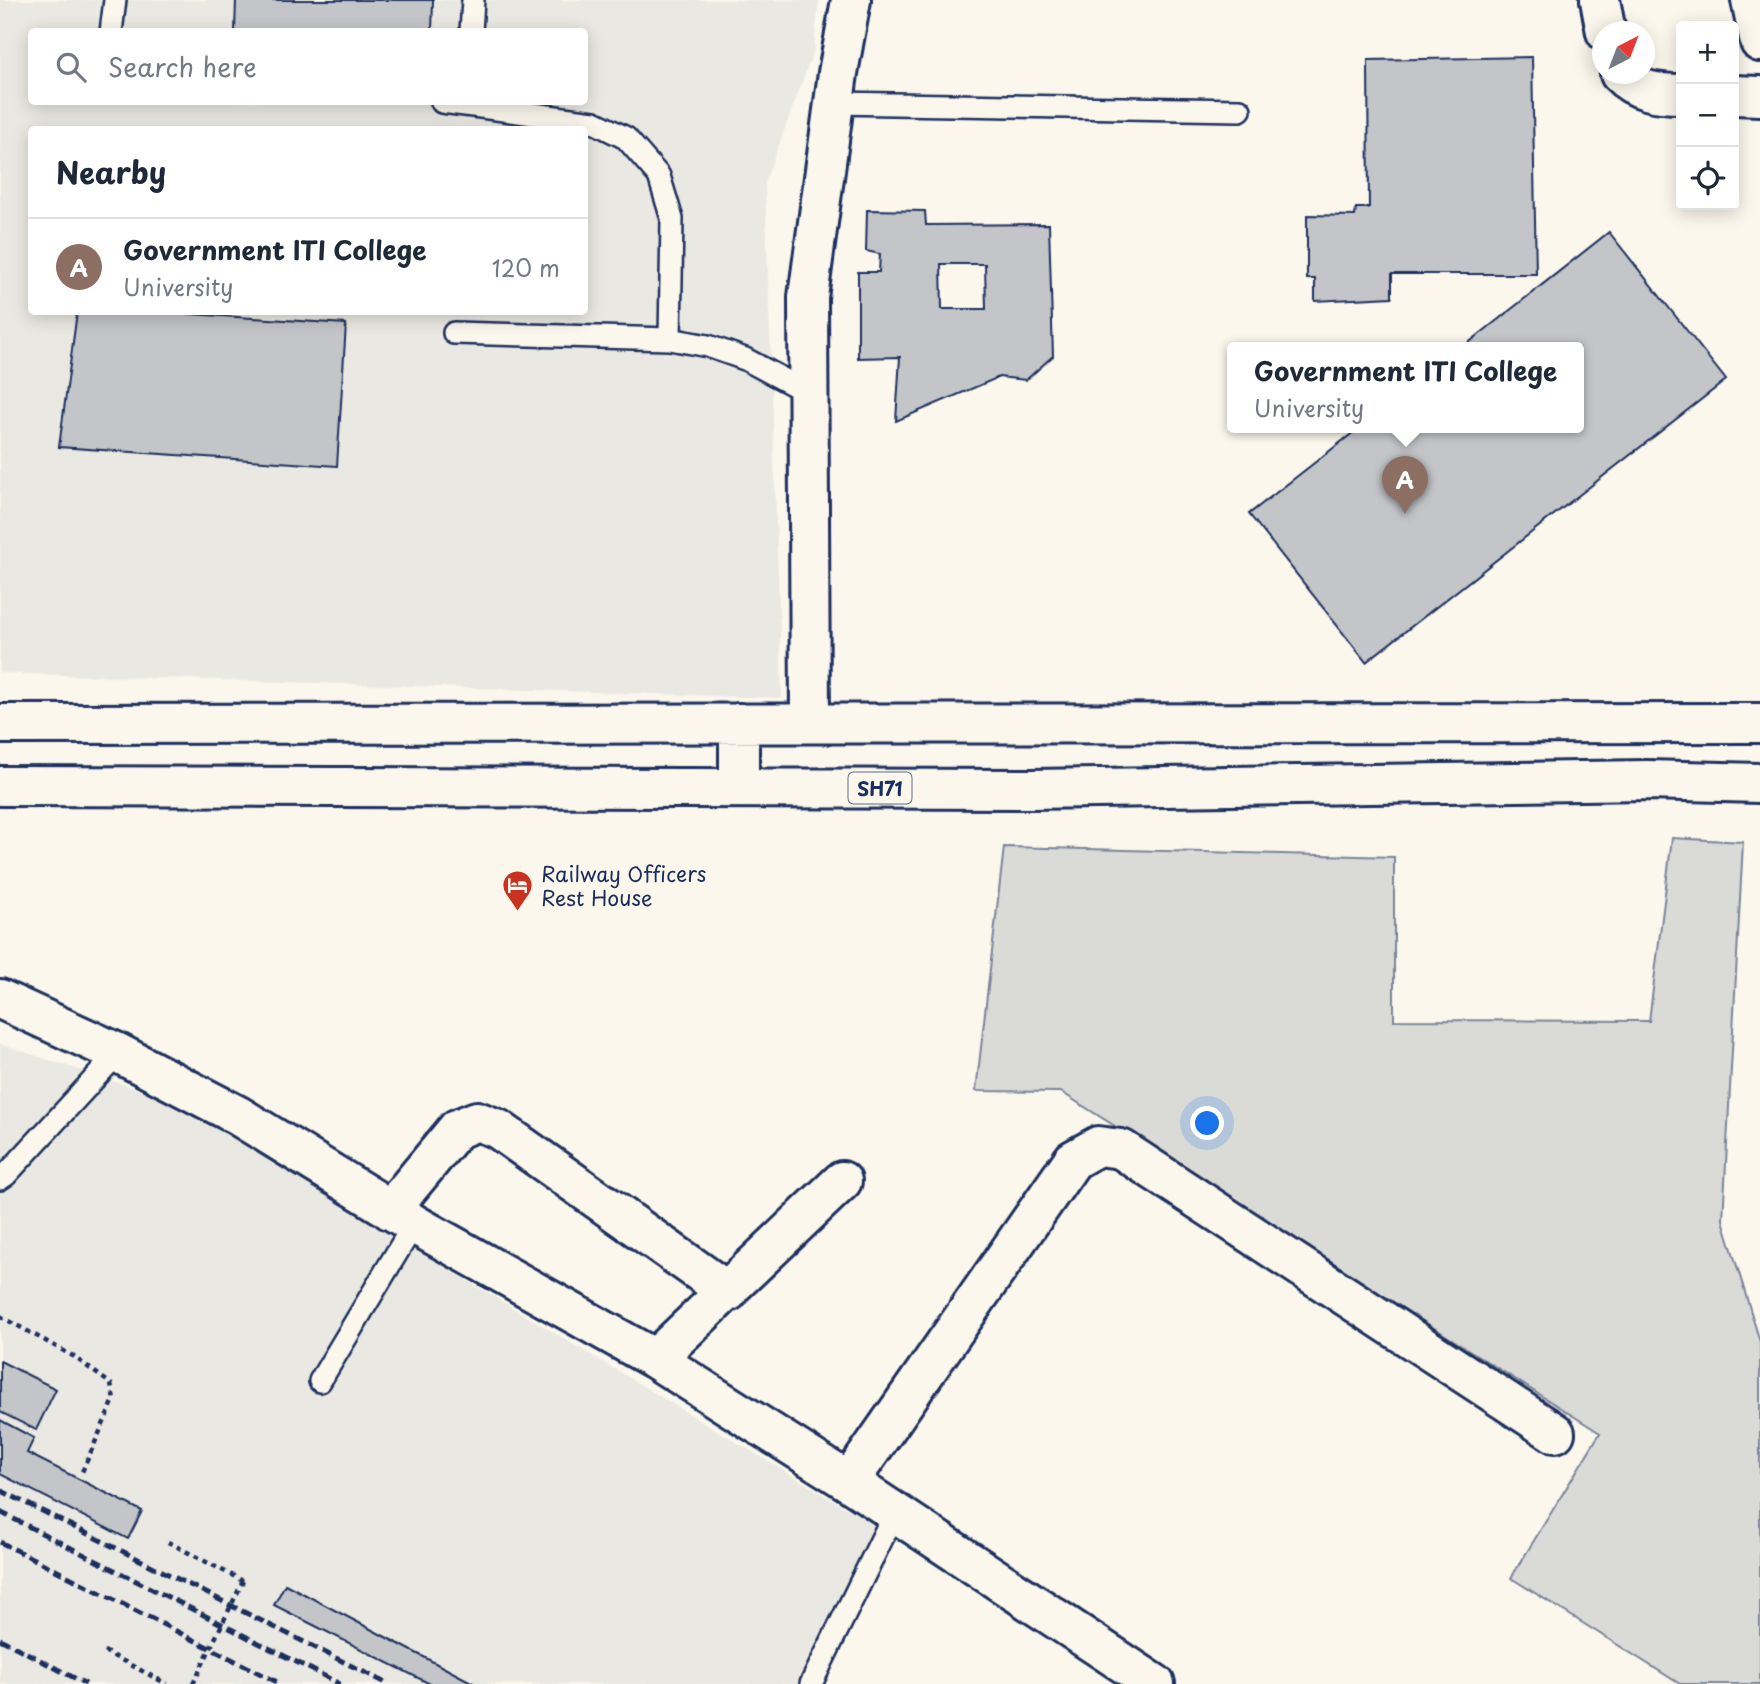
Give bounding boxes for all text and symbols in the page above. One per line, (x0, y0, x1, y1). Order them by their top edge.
north arrow (1592, 21, 1655, 84)
map controls (1676, 21, 1739, 210)
button: + (1676, 21, 1739, 84)
search box (28, 28, 588, 105)
text: Search here (108, 47, 257, 86)
icon: search (52, 48, 90, 86)
button: − (1676, 84, 1739, 147)
button: locate (1676, 147, 1739, 210)
text: Nearby (56, 149, 166, 194)
text: Government ITI College (123, 230, 427, 269)
text: A (70, 250, 88, 285)
text: 120 m (492, 250, 560, 285)
text: University (123, 269, 233, 304)
popup (1227, 342, 1584, 433)
text: Government ITI College (1254, 351, 1557, 390)
text: University (1254, 390, 1364, 425)
pin: A (1382, 456, 1428, 514)
road number: SH71 (848, 772, 912, 804)
place label: Railway Officers Rest House (541, 857, 706, 913)
hotel icon: Railway Officers Rest House (501, 868, 535, 912)
your location (1190, 1106, 1224, 1140)

